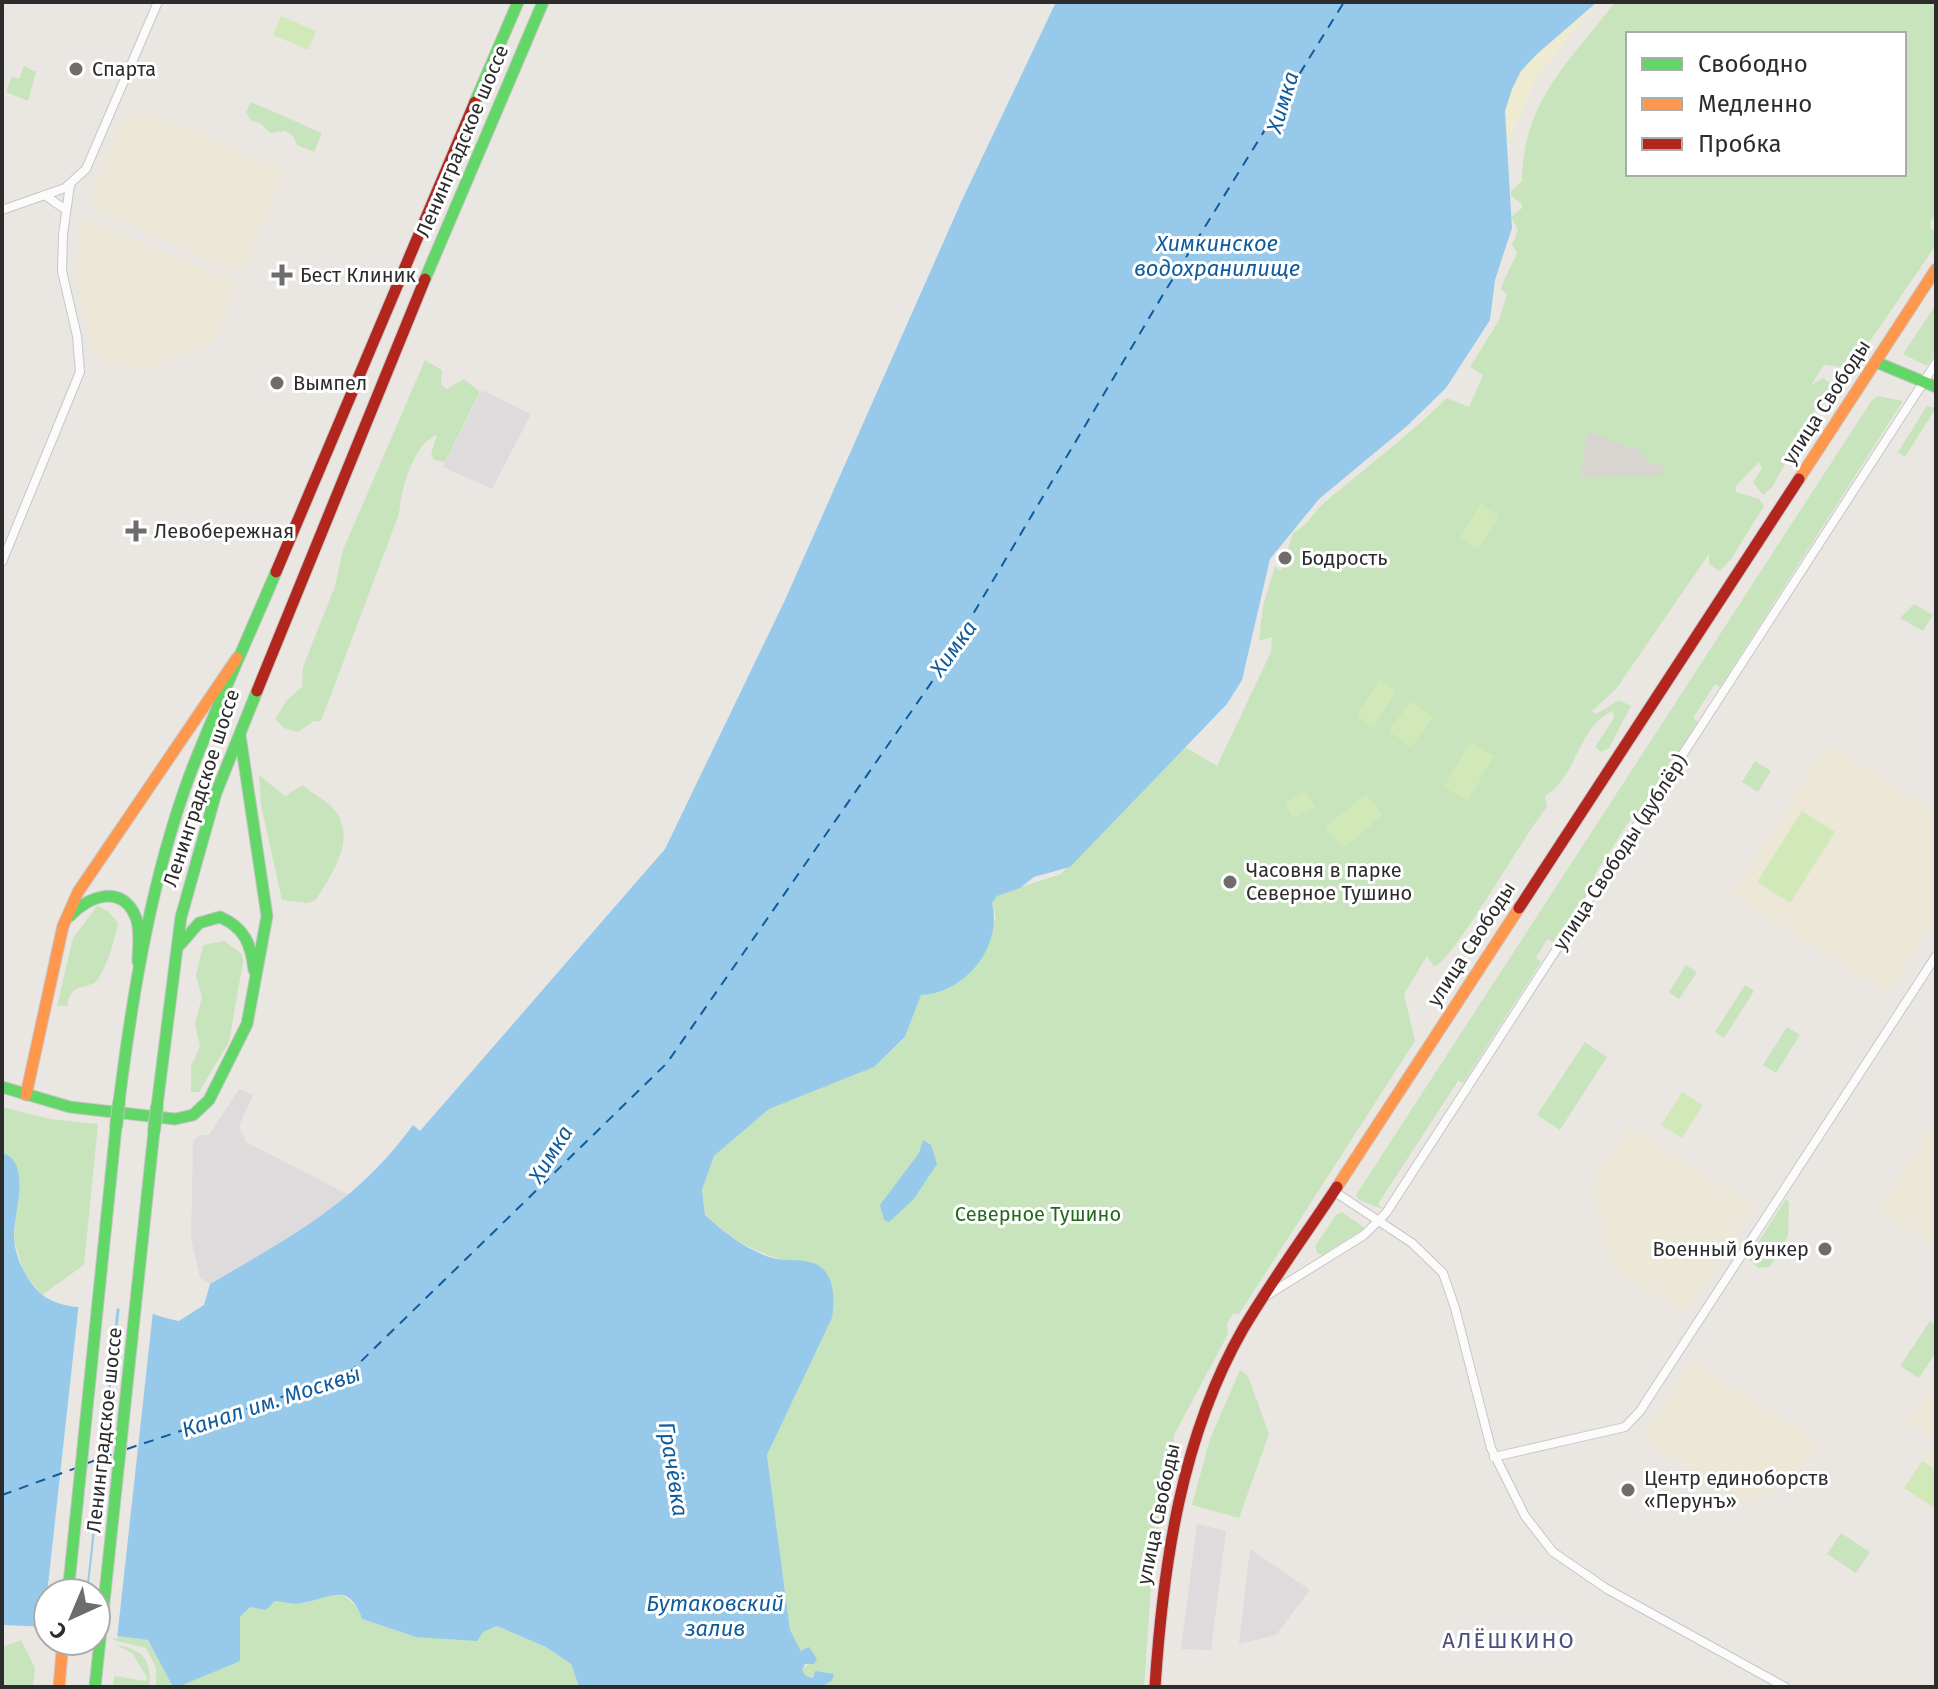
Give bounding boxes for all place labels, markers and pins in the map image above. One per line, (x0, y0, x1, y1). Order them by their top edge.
place label: Спарта (92, 57, 156, 81)
marker: Спарта (67, 60, 85, 78)
place label: Бест Клиник (300, 263, 417, 287)
marker: Бест Клиник (271, 264, 293, 286)
place label: Вымпел (293, 371, 367, 395)
marker: Вымпел (268, 374, 286, 392)
place label: Левобережная (154, 519, 294, 543)
marker: Левобережная (125, 520, 147, 542)
place label: Бодрость (1301, 546, 1388, 570)
marker: Бодрость (1276, 549, 1294, 567)
place label: Часовня в парке Северное Тушино (1246, 858, 1412, 905)
marker: Часовня в парке Северное Тушино (1221, 873, 1239, 891)
place label: Военный бункер (1652, 1237, 1809, 1261)
marker: Военный бункер (1816, 1240, 1834, 1258)
place label: Центр единоборств «Перунъ» (1644, 1466, 1829, 1513)
marker: Центр единоборств «Перунъ» (1619, 1481, 1637, 1499)

